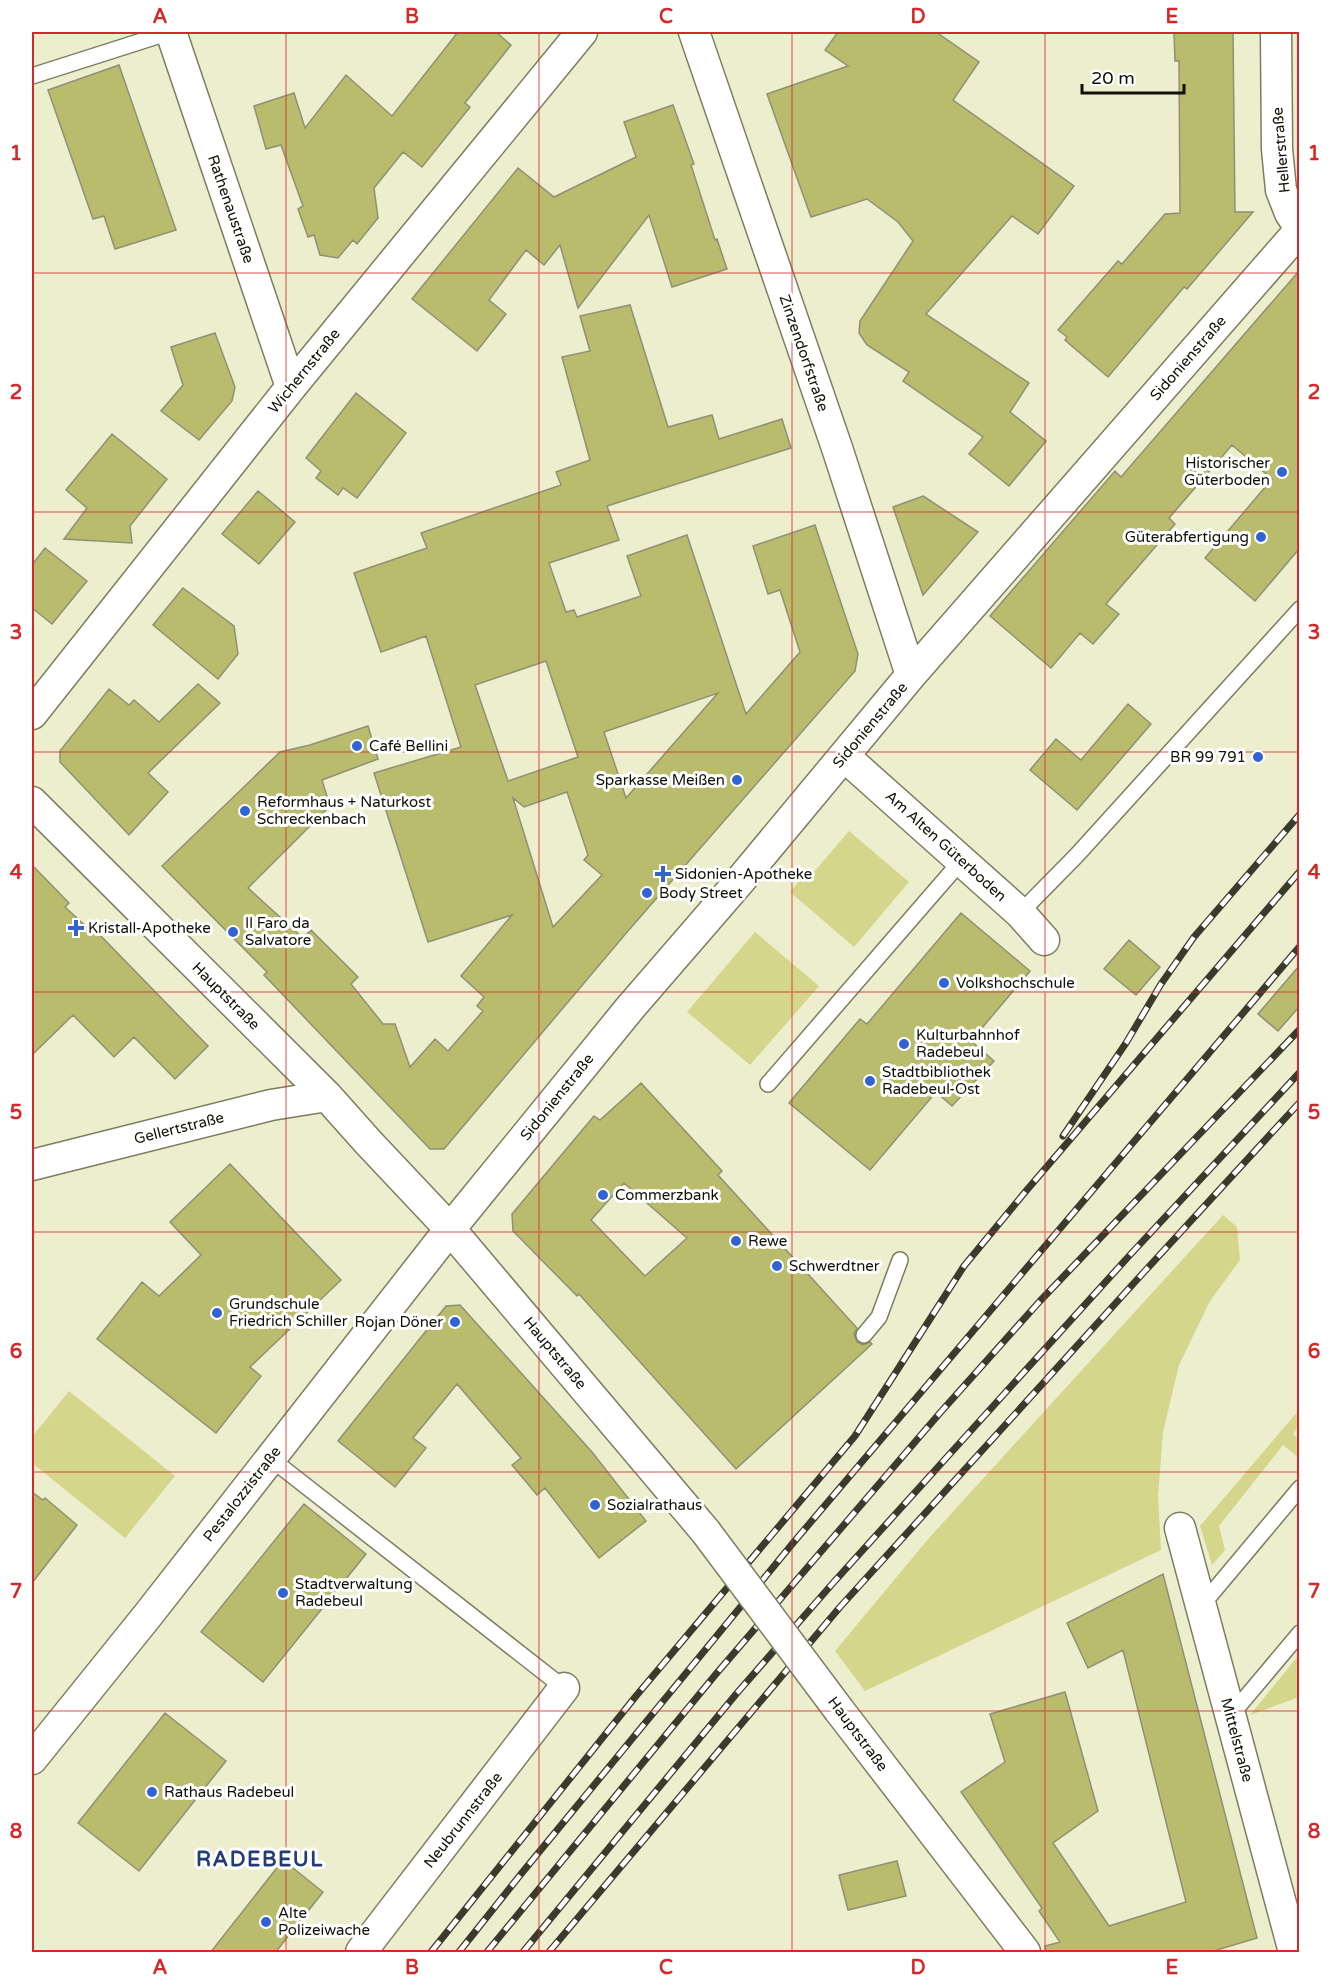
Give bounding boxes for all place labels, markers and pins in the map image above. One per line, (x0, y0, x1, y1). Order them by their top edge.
place label: Historischer Güterboden (1184, 454, 1270, 489)
marker: Historischer Güterboden (1275, 465, 1289, 479)
place label: Güterabfertigung (1125, 528, 1249, 546)
marker: Güterabfertigung (1254, 530, 1268, 544)
place label: Café Bellini (369, 737, 448, 755)
marker: Café Bellini (350, 739, 364, 753)
place label: BR 99 791 (1170, 748, 1246, 766)
marker: BR 99 791 (1251, 750, 1265, 764)
place label: Sparkasse Meißen (596, 771, 725, 789)
marker: Sparkasse Meißen (730, 773, 744, 787)
place label: Reformhaus + Naturkost Schreckenbach (257, 793, 431, 828)
marker: Reformhaus + Naturkost Schreckenbach (238, 804, 252, 818)
place label: Sidonien-Apotheke (675, 865, 812, 883)
marker: Sidonien-Apotheke (656, 867, 670, 881)
place label: Body Street (659, 884, 743, 902)
marker: Body Street (640, 886, 654, 900)
place label: Il Faro da Salvatore (245, 914, 311, 949)
place label: Kristall-Apotheke (88, 919, 211, 937)
marker: Kristall-Apotheke (69, 921, 83, 935)
marker: Il Faro da Salvatore (226, 925, 240, 939)
place label: Volkshochschule (956, 974, 1075, 992)
marker: Volkshochschule (937, 976, 951, 990)
place label: Kulturbahnhof Radebeul (916, 1026, 1020, 1061)
marker: Kulturbahnhof Radebeul (897, 1037, 911, 1051)
place label: Stadtbibliothek Radebeul-Ost (882, 1063, 991, 1098)
marker: Stadtbibliothek Radebeul-Ost (863, 1074, 877, 1088)
place label: Commerzbank (615, 1186, 719, 1204)
marker: Commerzbank (596, 1188, 610, 1202)
place label: Rewe (748, 1232, 787, 1250)
marker: Rewe (729, 1234, 743, 1248)
place label: Schwerdtner (789, 1257, 880, 1275)
marker: Schwerdtner (770, 1259, 784, 1273)
place label: Grundschule Friedrich Schiller (229, 1295, 348, 1330)
marker: Grundschule Friedrich Schiller (210, 1306, 224, 1320)
place label: Rojan Döner (354, 1313, 443, 1331)
marker: Rojan Döner (448, 1315, 462, 1329)
place label: Sozialrathaus (607, 1496, 702, 1514)
marker: Sozialrathaus (588, 1498, 602, 1512)
place label: Stadtverwaltung Radebeul (295, 1575, 413, 1610)
marker: Stadtverwaltung Radebeul (276, 1586, 290, 1600)
place label: Rathaus Radebeul (164, 1783, 294, 1801)
marker: Rathaus Radebeul (145, 1785, 159, 1799)
place label: Alte Polizeiwache (278, 1904, 370, 1939)
marker: Alte Polizeiwache (259, 1915, 273, 1929)

